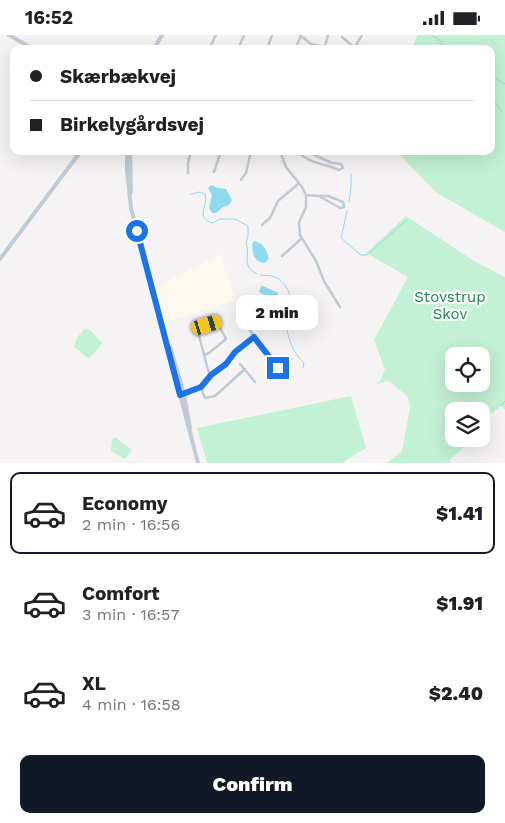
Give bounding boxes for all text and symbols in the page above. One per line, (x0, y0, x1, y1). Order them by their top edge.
text: 16:52 (25, 6, 73, 29)
text: Skærbækvej (60, 65, 176, 88)
text: Birkelygårdsvej (60, 113, 204, 136)
route start (126, 220, 148, 242)
park label: Stovstrup Skov (414, 288, 486, 323)
callout: 2 min (237, 295, 319, 331)
text: 2 min (255, 303, 299, 322)
car (190, 313, 223, 337)
map controls (445, 347, 490, 447)
button: locate (445, 347, 490, 392)
route end (267, 357, 289, 379)
button: layers (445, 402, 490, 447)
icon: car (22, 491, 67, 536)
text: Economy (82, 492, 167, 515)
text: $1.41 (436, 502, 483, 525)
text: 2 min · 16:56 (82, 515, 180, 534)
icon: car (22, 581, 67, 626)
text: Comfort (82, 582, 160, 605)
text: $1.91 (436, 592, 483, 615)
text: 3 min · 16:57 (82, 605, 179, 624)
icon: car (22, 671, 67, 716)
text: XL (82, 672, 106, 695)
text: $2.40 (429, 682, 483, 705)
text: 4 min · 16:58 (82, 695, 181, 714)
button: Confirm (20, 755, 485, 813)

